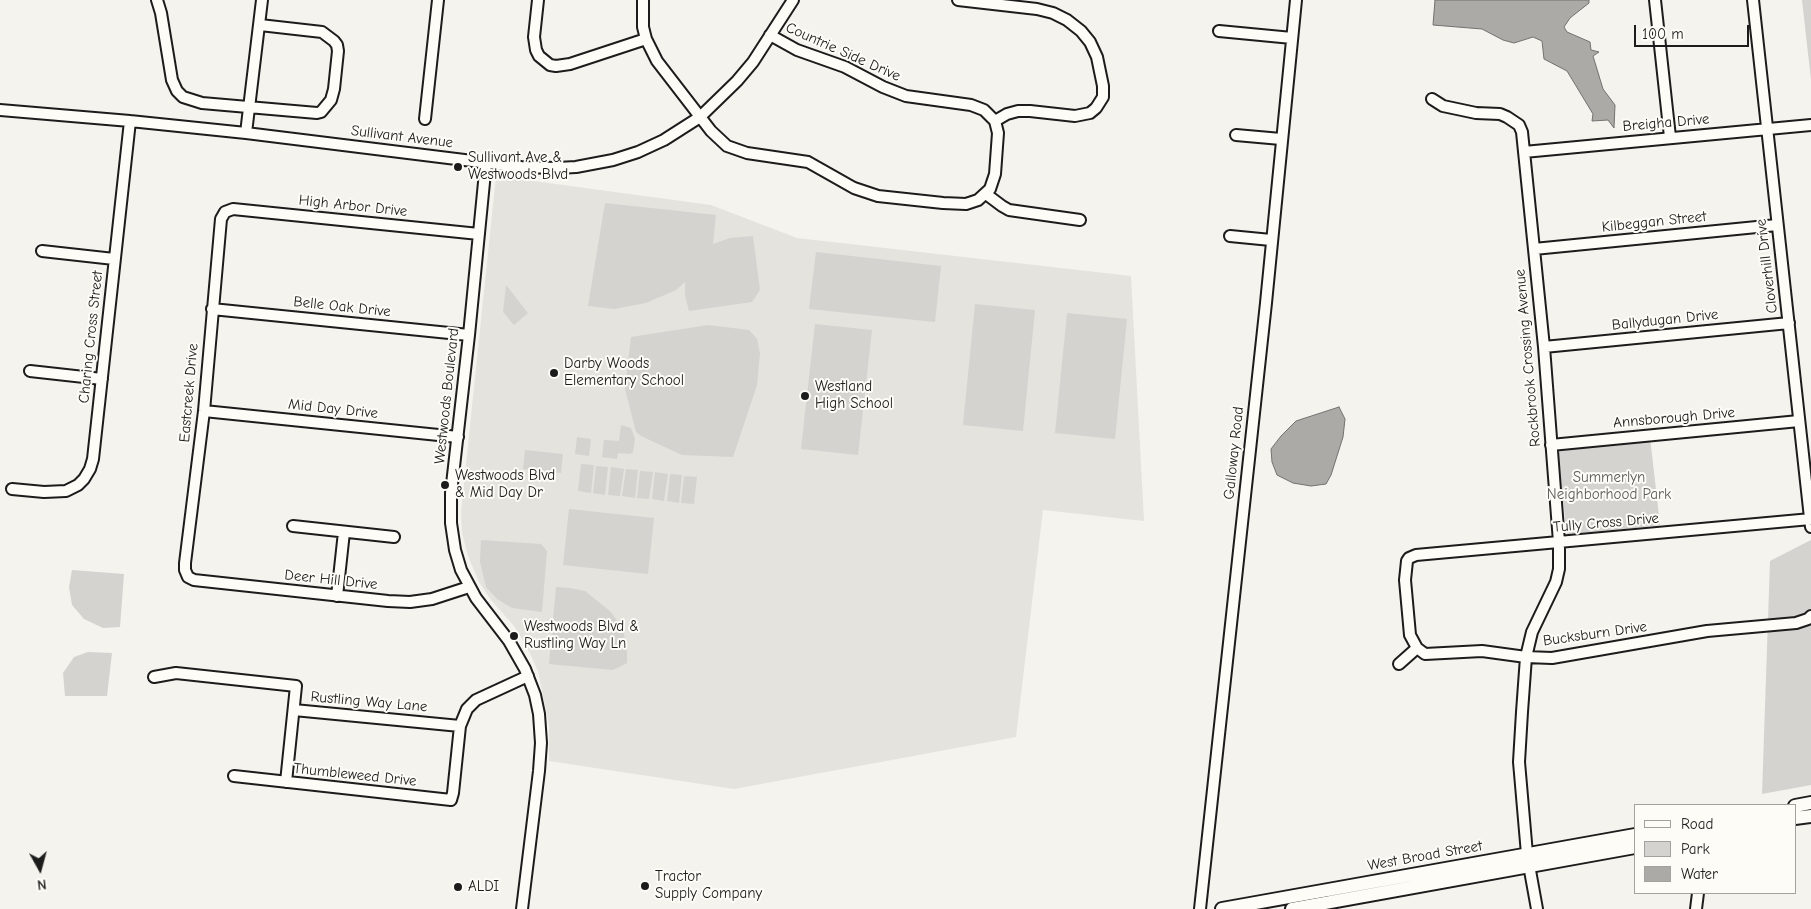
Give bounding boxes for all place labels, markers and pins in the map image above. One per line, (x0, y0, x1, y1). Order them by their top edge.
place label: Sullivant Ave & Westwoods Blvd (468, 149, 568, 184)
marker: Sullivant Ave & Westwoods Blvd (452, 161, 464, 173)
place label: Darby Woods Elementary School (564, 355, 684, 390)
marker: Darby Woods Elementary School (548, 367, 560, 379)
place label: Westland High School (815, 378, 893, 413)
marker: Westland High School (799, 390, 811, 402)
place label: Westwoods Blvd & Mid Day Dr (455, 467, 555, 502)
marker: Westwoods Blvd & Mid Day Dr (439, 479, 451, 491)
place label: Westwoods Blvd & Rustling Way Ln (524, 618, 639, 653)
marker: Westwoods Blvd & Rustling Way Ln (508, 630, 520, 642)
place label: Tractor Supply Company (655, 868, 762, 903)
place label: ALDI (468, 878, 499, 896)
marker: Tractor Supply Company (639, 880, 651, 892)
marker: ALDI (452, 881, 464, 893)

